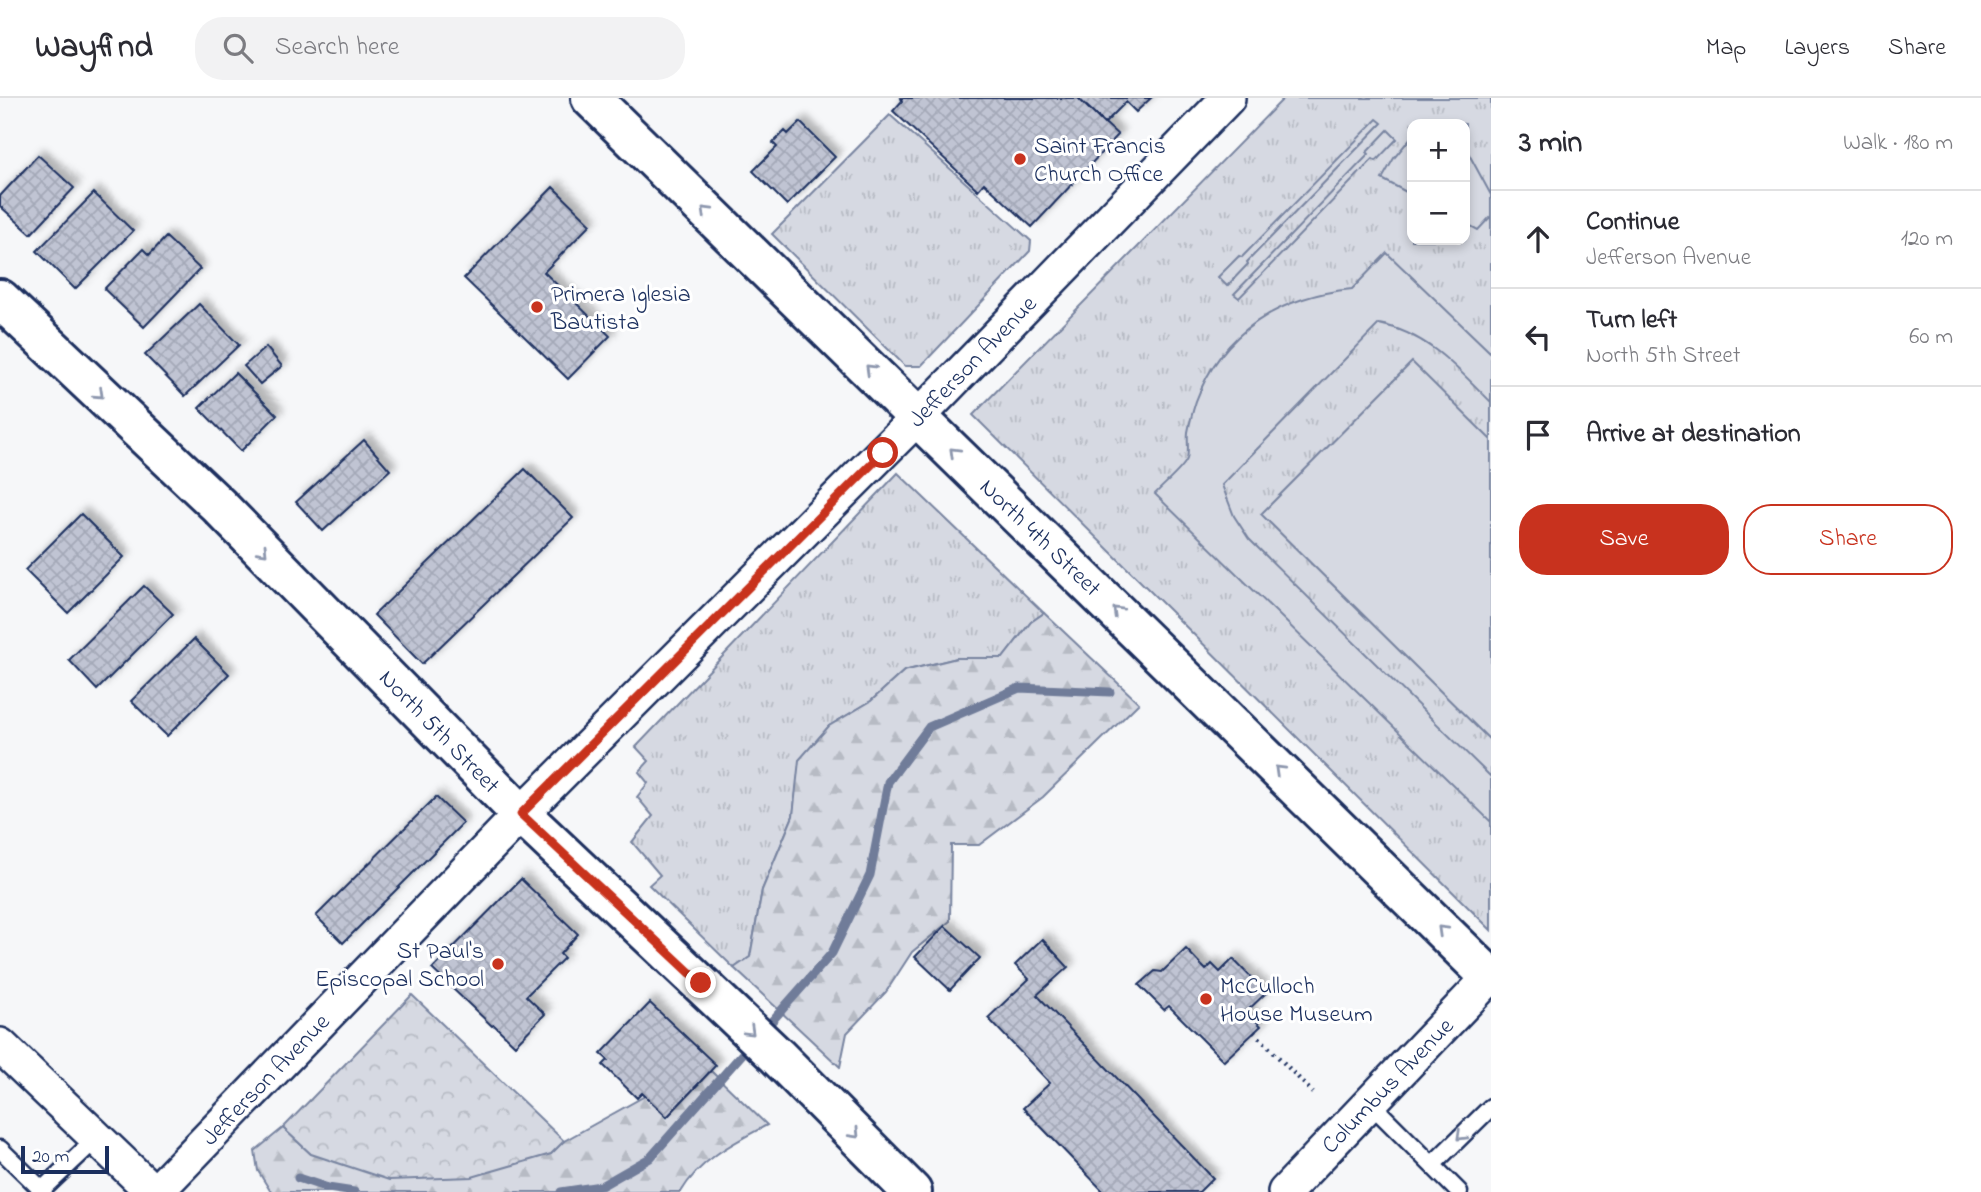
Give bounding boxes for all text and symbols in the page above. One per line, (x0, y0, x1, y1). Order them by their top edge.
search box (195, 17, 685, 80)
text: Wayfind (35, 24, 153, 72)
icon: search (219, 29, 257, 67)
text: Search here (275, 29, 399, 67)
text: Map (1706, 31, 1746, 66)
text: Layers (1784, 31, 1850, 66)
text: Share (1888, 31, 1946, 66)
map controls (1407, 119, 1470, 245)
button: + (1407, 119, 1470, 182)
text: 3 min (1519, 122, 1582, 166)
text: Walk · 180 m (1843, 127, 1953, 160)
place label: Saint Francis Church Office (1034, 130, 1166, 193)
marker: Saint Francis Church Office (1012, 151, 1028, 167)
button: − (1407, 182, 1470, 245)
text: Continue (1586, 204, 1679, 242)
one-way arrow (702, 206, 715, 219)
icon: ahead (1519, 220, 1557, 258)
text: 120 m (1901, 223, 1953, 256)
text: Jefferson Avenue (1586, 242, 1751, 275)
place label: Primera Iglesia Bautista (550, 278, 691, 341)
street label: Jefferson Avenue (901, 288, 1046, 437)
marker: Primera Iglesia Bautista (529, 299, 545, 315)
text: Turn left (1586, 302, 1677, 340)
icon: left (1519, 318, 1557, 356)
text: 60 m (1909, 321, 1953, 354)
text: North 5th Street (1586, 340, 1741, 373)
one-way arrow (865, 365, 878, 378)
one-way arrow (91, 386, 104, 398)
icon: arrive (1519, 416, 1557, 454)
text: Arrive at destination (1586, 416, 1801, 454)
route start (867, 437, 898, 468)
one-way arrow (949, 447, 962, 460)
street label: North 4th Street (970, 472, 1108, 606)
button: Save (1519, 504, 1729, 575)
button: Share (1743, 504, 1953, 575)
one-way arrow (255, 543, 268, 556)
one-way arrow (1112, 607, 1125, 620)
street label: North 5th Street (370, 663, 507, 803)
one-way arrow (1274, 766, 1287, 779)
one-way arrow (1437, 925, 1450, 938)
place label: St Paul's Episcopal School (315, 935, 484, 998)
marker: St Paul's Episcopal School (490, 956, 506, 972)
route end (685, 967, 716, 998)
place label: McCulloch House Museum (1220, 970, 1373, 1033)
marker: McCulloch House Museum (1198, 991, 1214, 1007)
street label: Jefferson Avenue (194, 1006, 339, 1155)
street label: Columbus Avenue (1315, 1011, 1463, 1163)
one-way arrow (742, 1022, 755, 1035)
one-way arrow (847, 1126, 860, 1139)
one-way arrow (1457, 1127, 1470, 1140)
scale bar (21, 1143, 108, 1175)
text: 20 m (32, 1144, 69, 1171)

